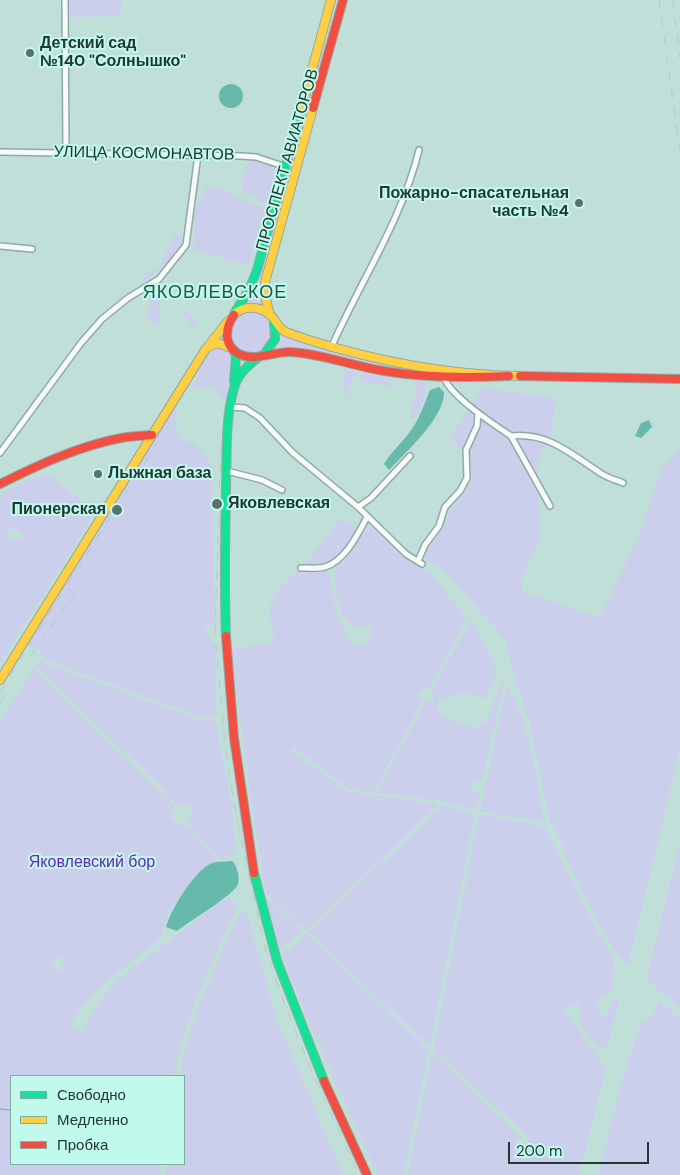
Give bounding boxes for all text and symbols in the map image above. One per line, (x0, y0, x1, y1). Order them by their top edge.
place label: Детский сад №140 "Солнышко" (40, 34, 186, 72)
marker: Детский сад №140 "Солнышко" (24, 47, 36, 59)
street label: ПРОСПЕКТ АВИАТОРОВ (253, 67, 323, 253)
street label: УЛИЦА КОСМОНАВТОВ (53, 143, 235, 165)
place label: Пожарно-спасательная часть №4 (379, 184, 569, 222)
marker: Пожарно-спасательная часть №4 (573, 197, 585, 209)
district label: ЯКОВЛЕВСКОЕ (141, 282, 289, 304)
place label: Лыжная база (108, 464, 212, 484)
marker: Лыжная база (92, 468, 104, 480)
place label: Яковлевская (228, 494, 330, 514)
marker: Яковлевская (210, 497, 224, 511)
place label: Пионерская (11, 500, 106, 520)
marker: Пионерская (110, 503, 124, 517)
park label: Яковлевский бор (29, 853, 155, 873)
legend (10, 1075, 185, 1165)
text: Свободно (57, 1085, 126, 1105)
text: Медленно (57, 1110, 128, 1130)
scale bar (510, 1132, 651, 1164)
text: Пробка (57, 1135, 108, 1155)
text: 200 m (516, 1141, 562, 1161)

